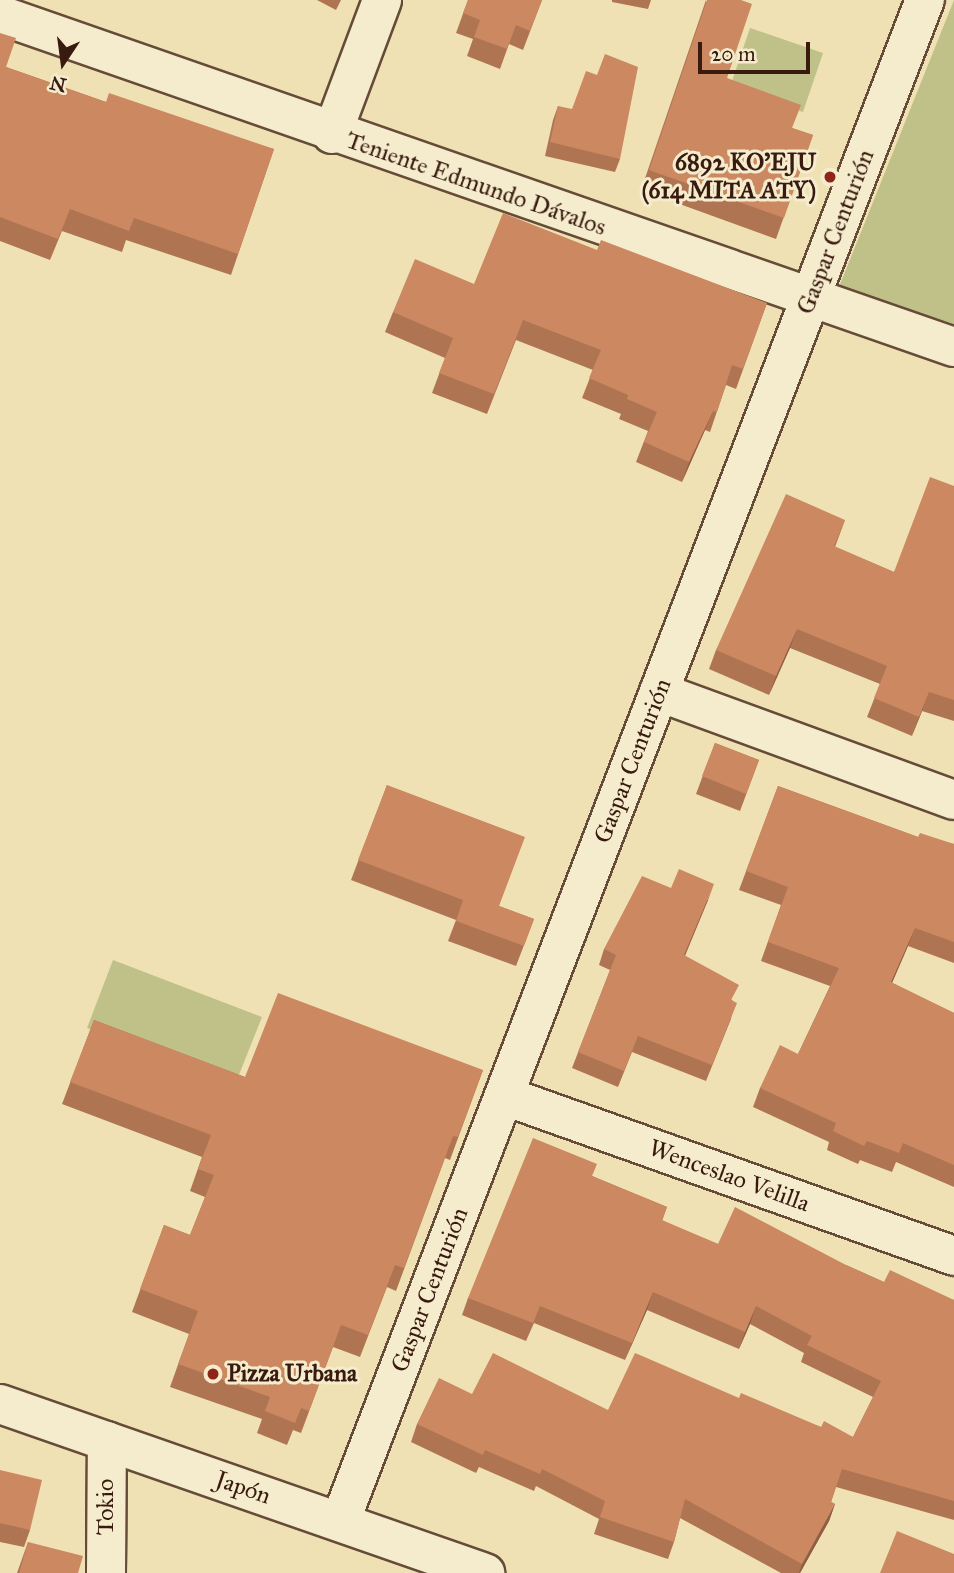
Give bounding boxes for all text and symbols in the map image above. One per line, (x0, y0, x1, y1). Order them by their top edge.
north arrow (28, 28, 98, 98)
scale bar (702, 28, 814, 72)
text: 20 m (711, 41, 756, 67)
text: N (48, 71, 69, 97)
street label: Teniente Edmundo Dávalos (342, 126, 610, 242)
street label: Gaspar Centurión (791, 146, 881, 318)
place label: 6892 KO'EJU (614 MITA ATY) (642, 149, 816, 205)
marker: 6892 KO'EJU (614 MITA ATY) (822, 169, 838, 185)
street label: Gaspar Centurión (588, 675, 678, 847)
street label: Wenceslao Velilla (645, 1134, 813, 1218)
street label: Gaspar Centurión (385, 1204, 475, 1376)
place label: Pizza Urbana (227, 1360, 357, 1388)
marker: Pizza Urbana (205, 1366, 221, 1382)
street label: Japón (212, 1465, 274, 1511)
street label: Tokio (92, 1479, 120, 1535)

